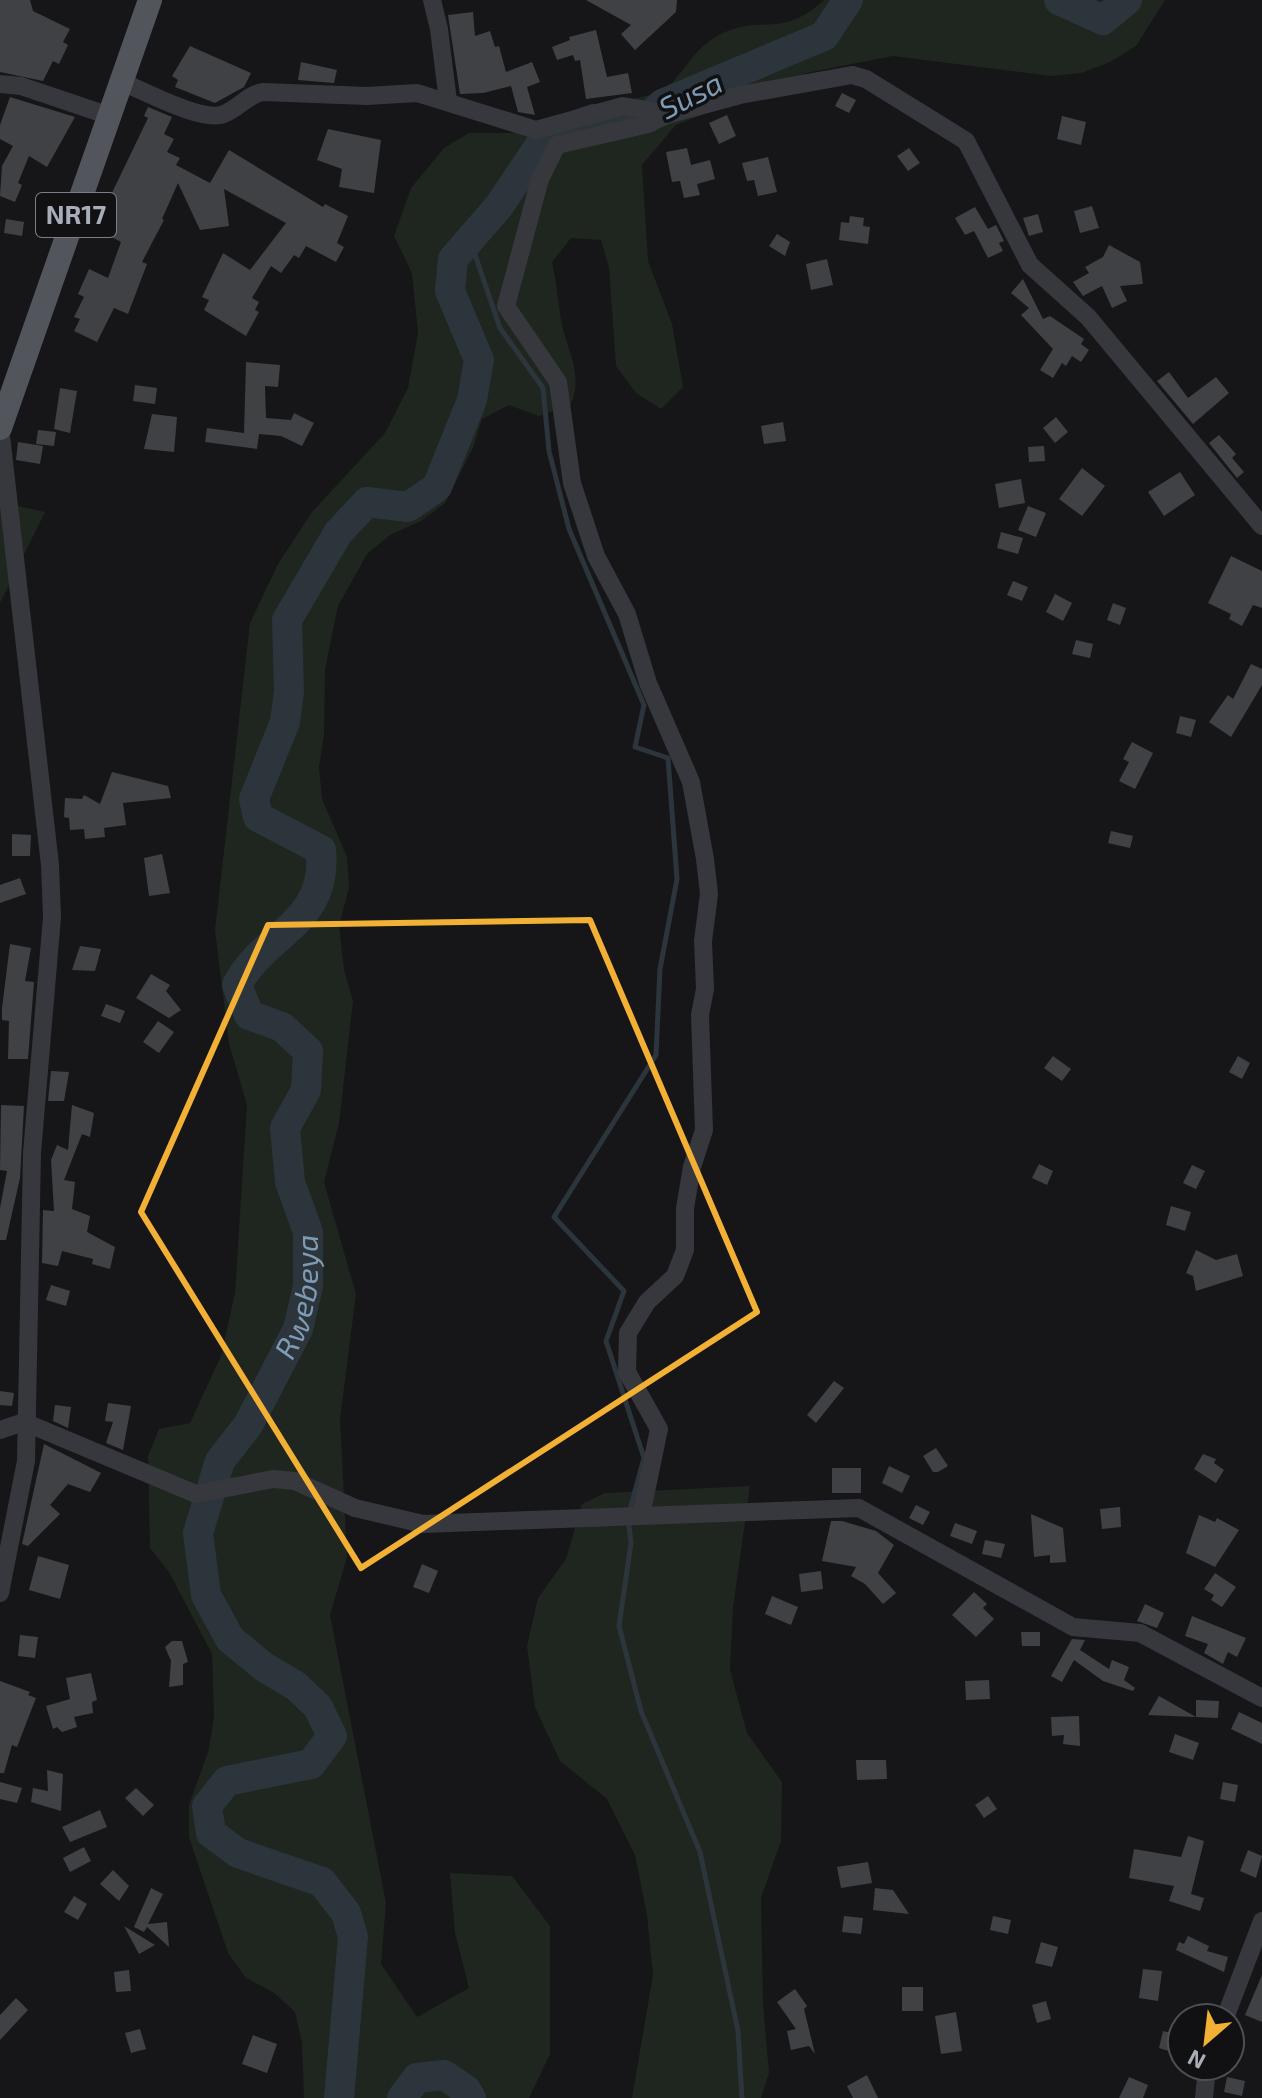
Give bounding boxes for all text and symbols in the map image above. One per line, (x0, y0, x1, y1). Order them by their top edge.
water label: Susa (652, 63, 728, 125)
road number: NR17 (36, 193, 116, 237)
water label: Rwebeya (266, 1235, 325, 1364)
north arrow (1166, 2002, 1246, 2082)
text: N (1183, 2045, 1209, 2076)

